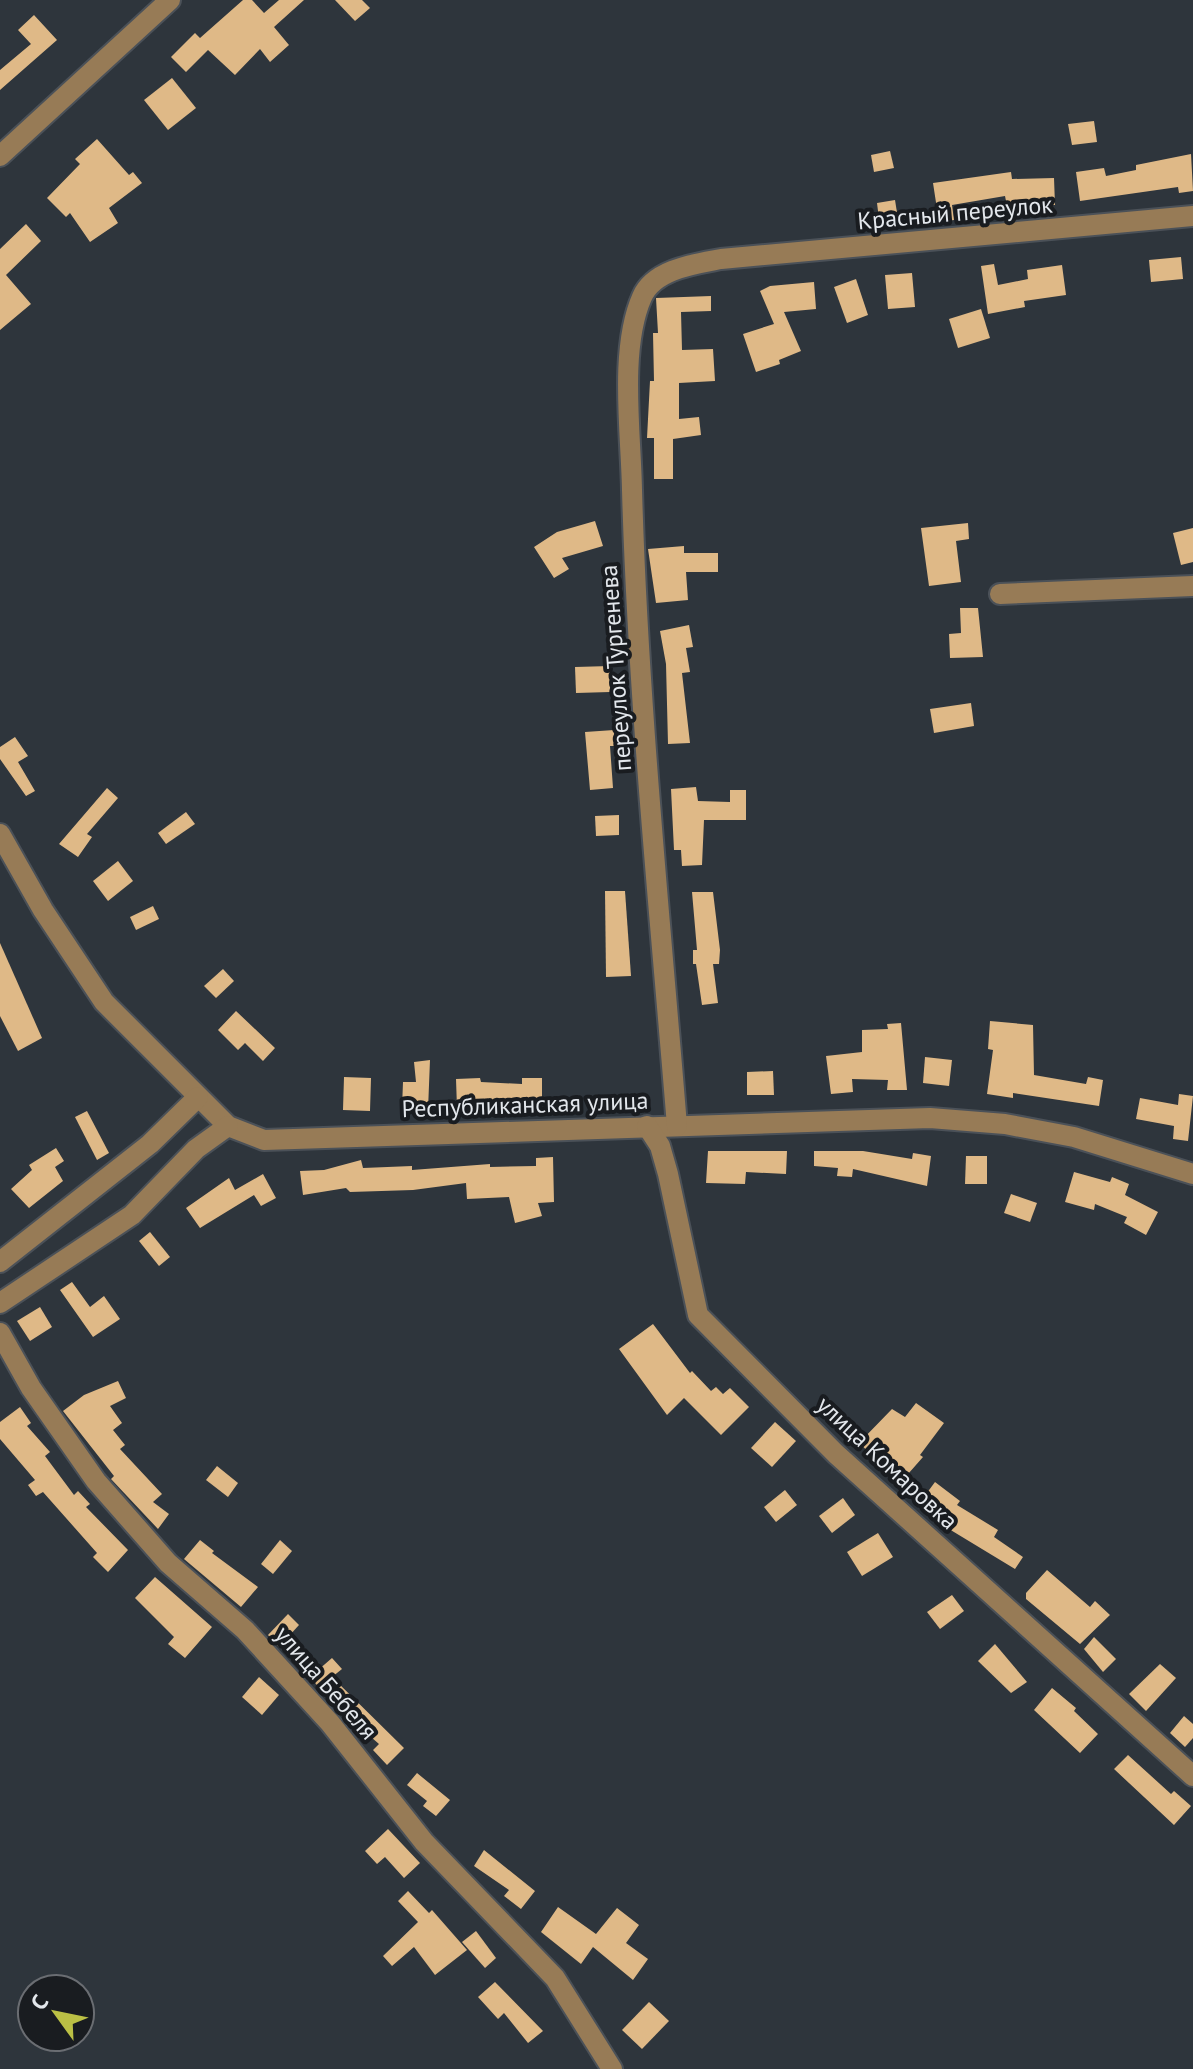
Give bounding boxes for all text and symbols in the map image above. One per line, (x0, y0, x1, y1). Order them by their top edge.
street label: Красный переулок (856, 188, 1054, 236)
street label: переулок Тургенева (593, 564, 638, 772)
street label: Республиканская улица (401, 1085, 649, 1124)
street label: улица Комаровка (810, 1389, 964, 1536)
street label: улица Бебеля (268, 1619, 384, 1746)
north arrow (16, 1973, 96, 2053)
text: С (24, 1989, 54, 2015)

